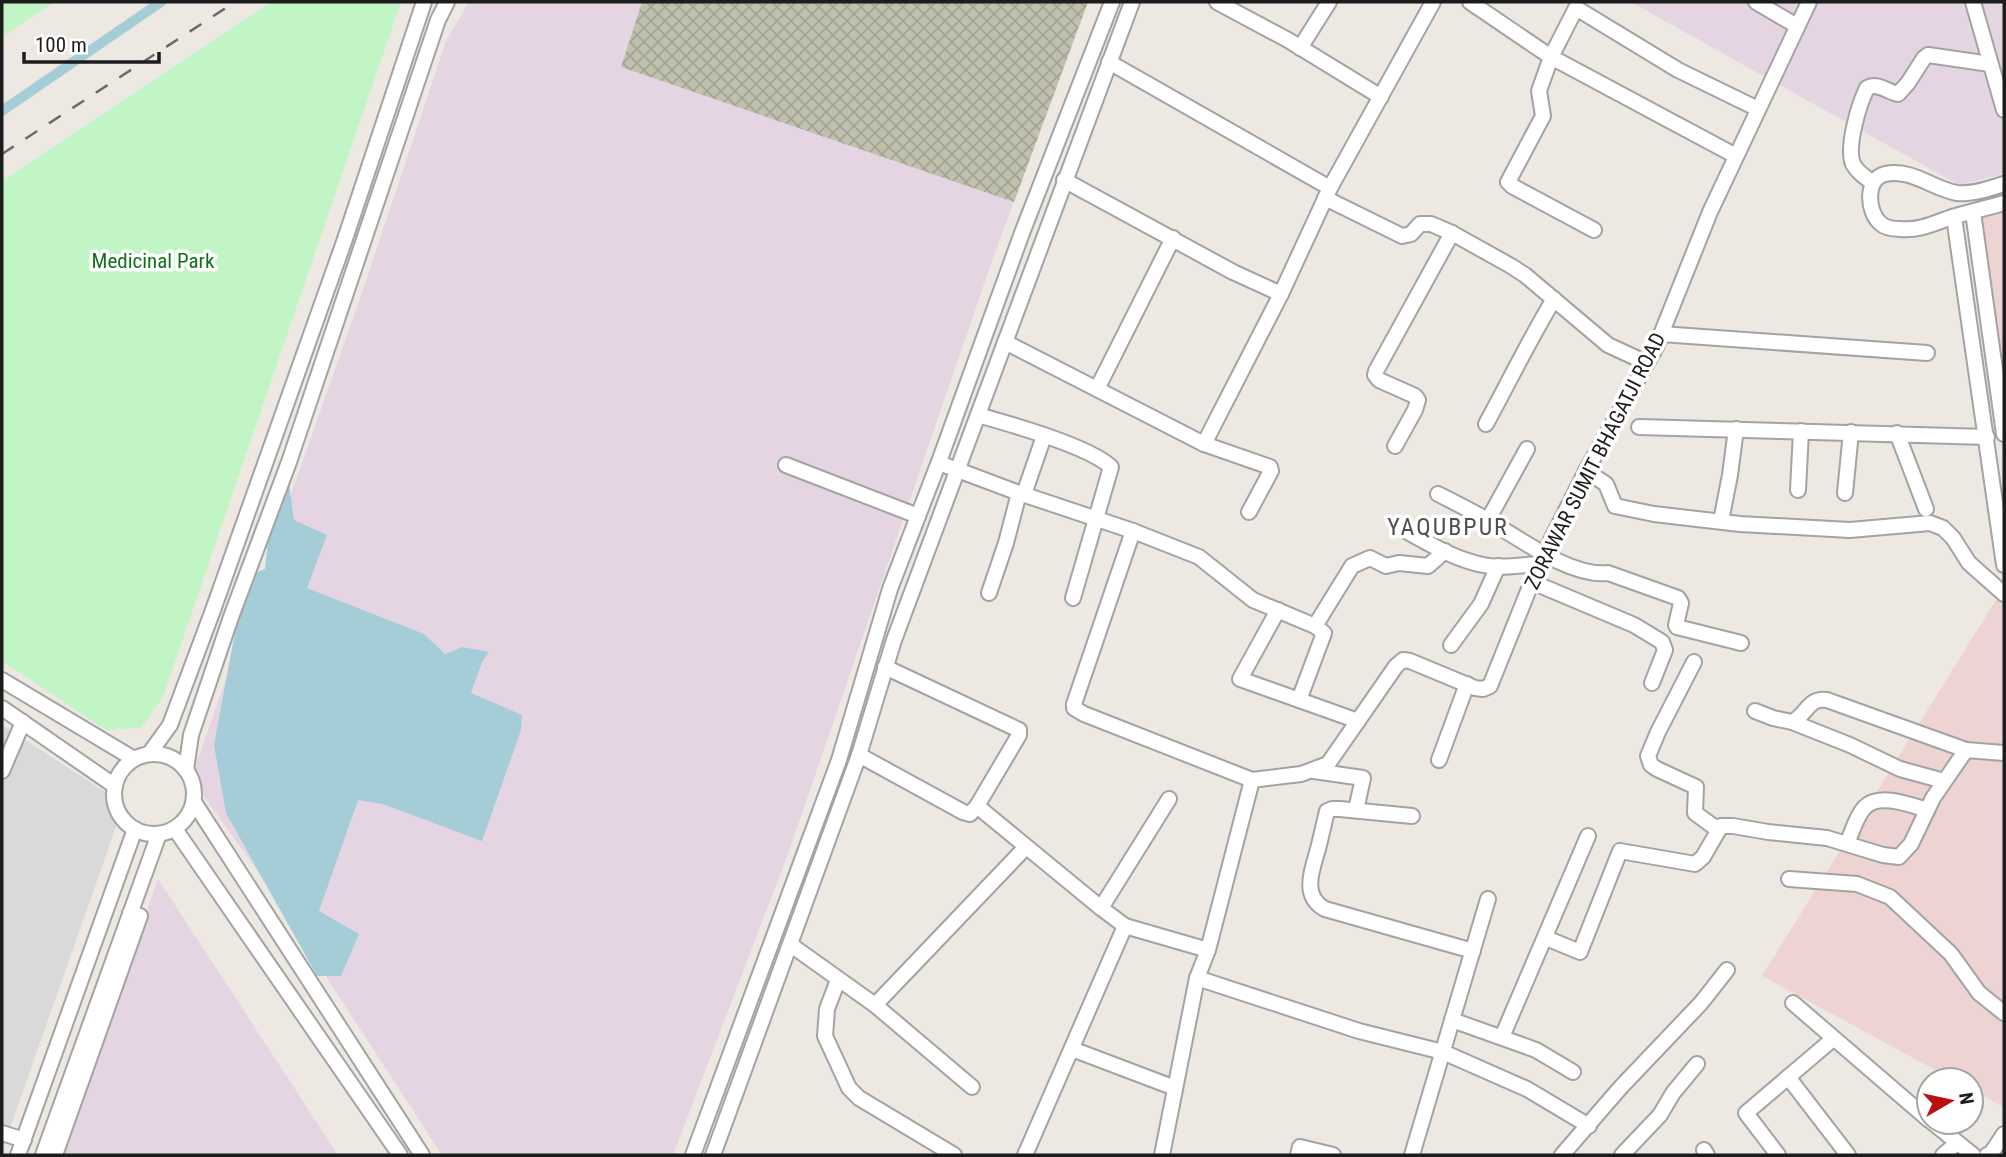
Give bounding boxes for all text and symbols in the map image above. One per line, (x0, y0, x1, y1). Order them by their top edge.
scale bar (24, 21, 159, 65)
text: 100 m (35, 33, 87, 57)
park label: Medicinal Park (92, 249, 215, 273)
street label: ZORAWAR SUMIT BHAGATJI ROAD (1520, 329, 1670, 593)
district label: YAQUBPUR (1387, 513, 1509, 541)
north arrow (1915, 1066, 1985, 1136)
text: N (1954, 1091, 1979, 1106)

